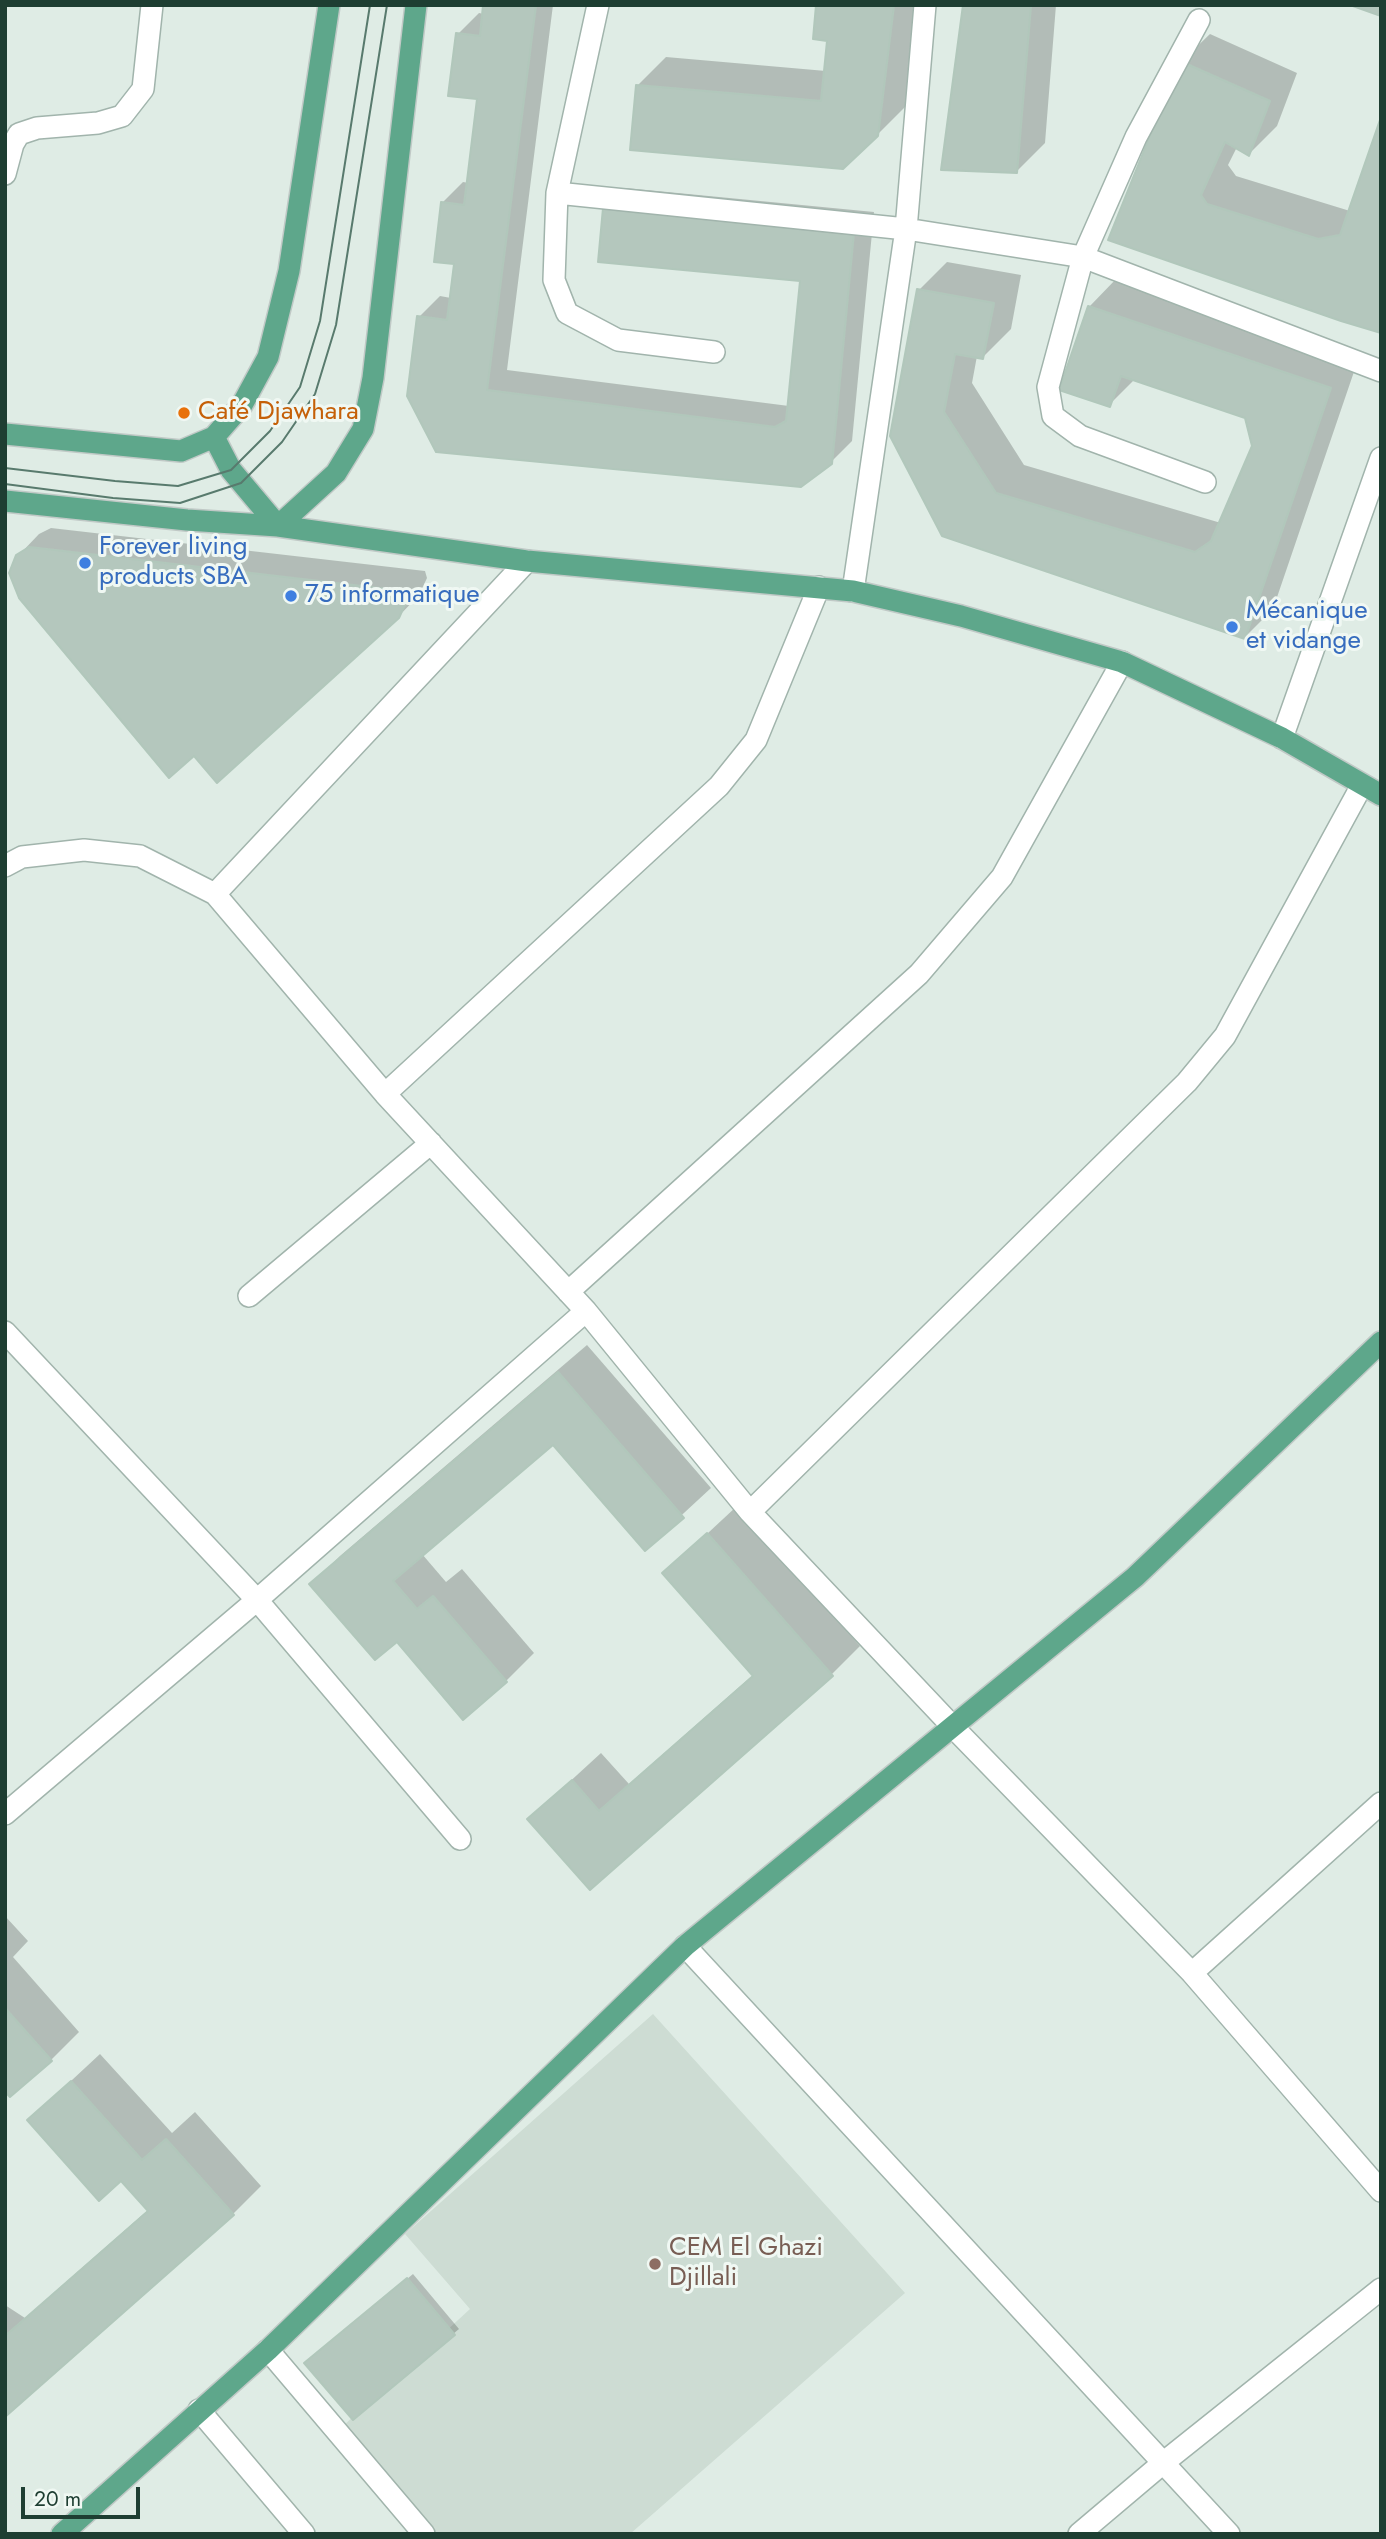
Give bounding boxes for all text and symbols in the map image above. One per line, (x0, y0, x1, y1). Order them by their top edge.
place label: Café Djawhara (198, 397, 359, 429)
marker: Café Djawhara (176, 405, 192, 421)
place label: Forever living products SBA (99, 532, 248, 594)
marker: Forever living products SBA (77, 555, 93, 571)
place label: 75 informatique (305, 580, 480, 612)
marker: 75 informatique (283, 588, 299, 604)
place label: Mécanique et vidange (1246, 596, 1368, 658)
marker: Mécanique et vidange (1224, 619, 1240, 635)
place label: CEM El Ghazi Djillali (669, 2233, 823, 2294)
marker: CEM El Ghazi Djillali (647, 2256, 663, 2272)
scale bar (24, 2472, 144, 2516)
text: 20 m (34, 2484, 81, 2514)

